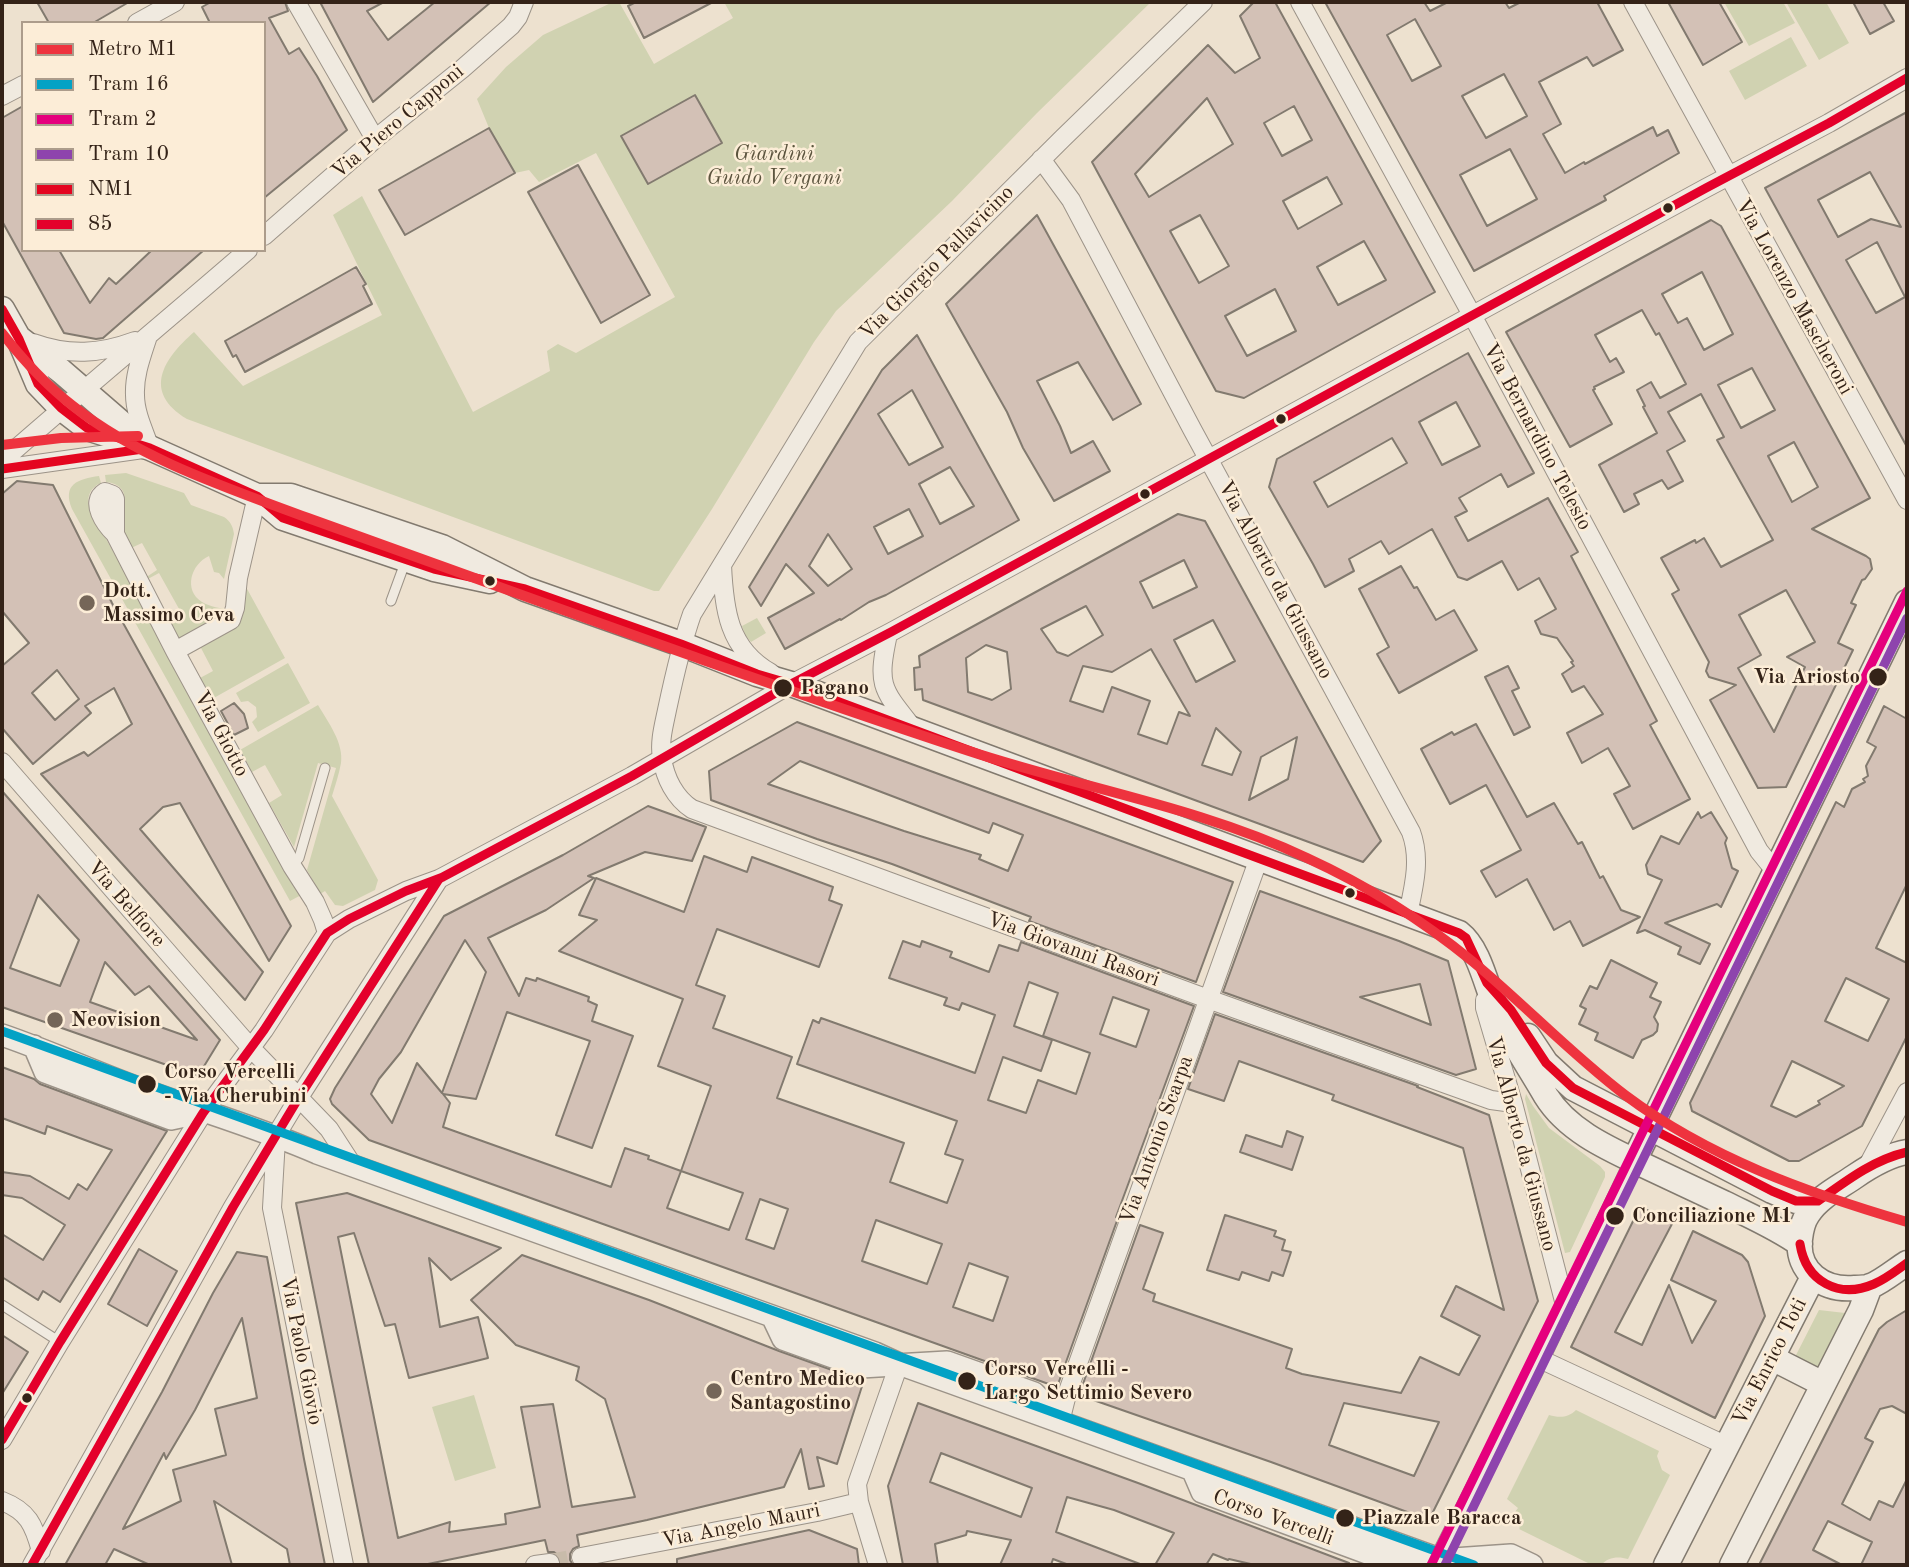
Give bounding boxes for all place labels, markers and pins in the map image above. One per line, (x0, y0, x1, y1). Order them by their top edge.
unlabelled marker (1661, 201, 1675, 215)
unlabelled marker (1274, 412, 1288, 426)
unlabelled marker (1138, 487, 1152, 501)
unlabelled marker (483, 574, 497, 588)
place label: Dott. Massimo Ceva (103, 578, 235, 628)
marker: Dott. Massimo Ceva (77, 593, 97, 613)
place label: Via Ariosto (1753, 664, 1860, 690)
marker: Via Ariosto (1867, 666, 1889, 688)
place label: Pagano (800, 675, 869, 701)
marker: Pagano (772, 677, 794, 699)
unlabelled marker (1343, 886, 1357, 900)
place label: Neovision (71, 1007, 161, 1033)
marker: Neovision (45, 1010, 65, 1030)
place label: Corso Vercelli - Via Cherubini (164, 1059, 307, 1109)
marker: Corso Vercelli - Via Cherubini (136, 1073, 158, 1095)
place label: Conciliazione M1 (1632, 1203, 1792, 1229)
marker: Conciliazione M1 (1604, 1205, 1626, 1227)
place label: Corso Vercelli - Largo Settimio Severo (984, 1356, 1192, 1406)
place label: Centro Medico Santagostino (730, 1366, 865, 1416)
marker: Corso Vercelli - Largo Settimio Severo (956, 1370, 978, 1392)
marker: Centro Medico Santagostino (704, 1381, 724, 1401)
unlabelled marker (20, 1391, 34, 1405)
place label: Piazzale Baracca (1362, 1505, 1522, 1531)
marker: Piazzale Baracca (1334, 1507, 1356, 1529)

